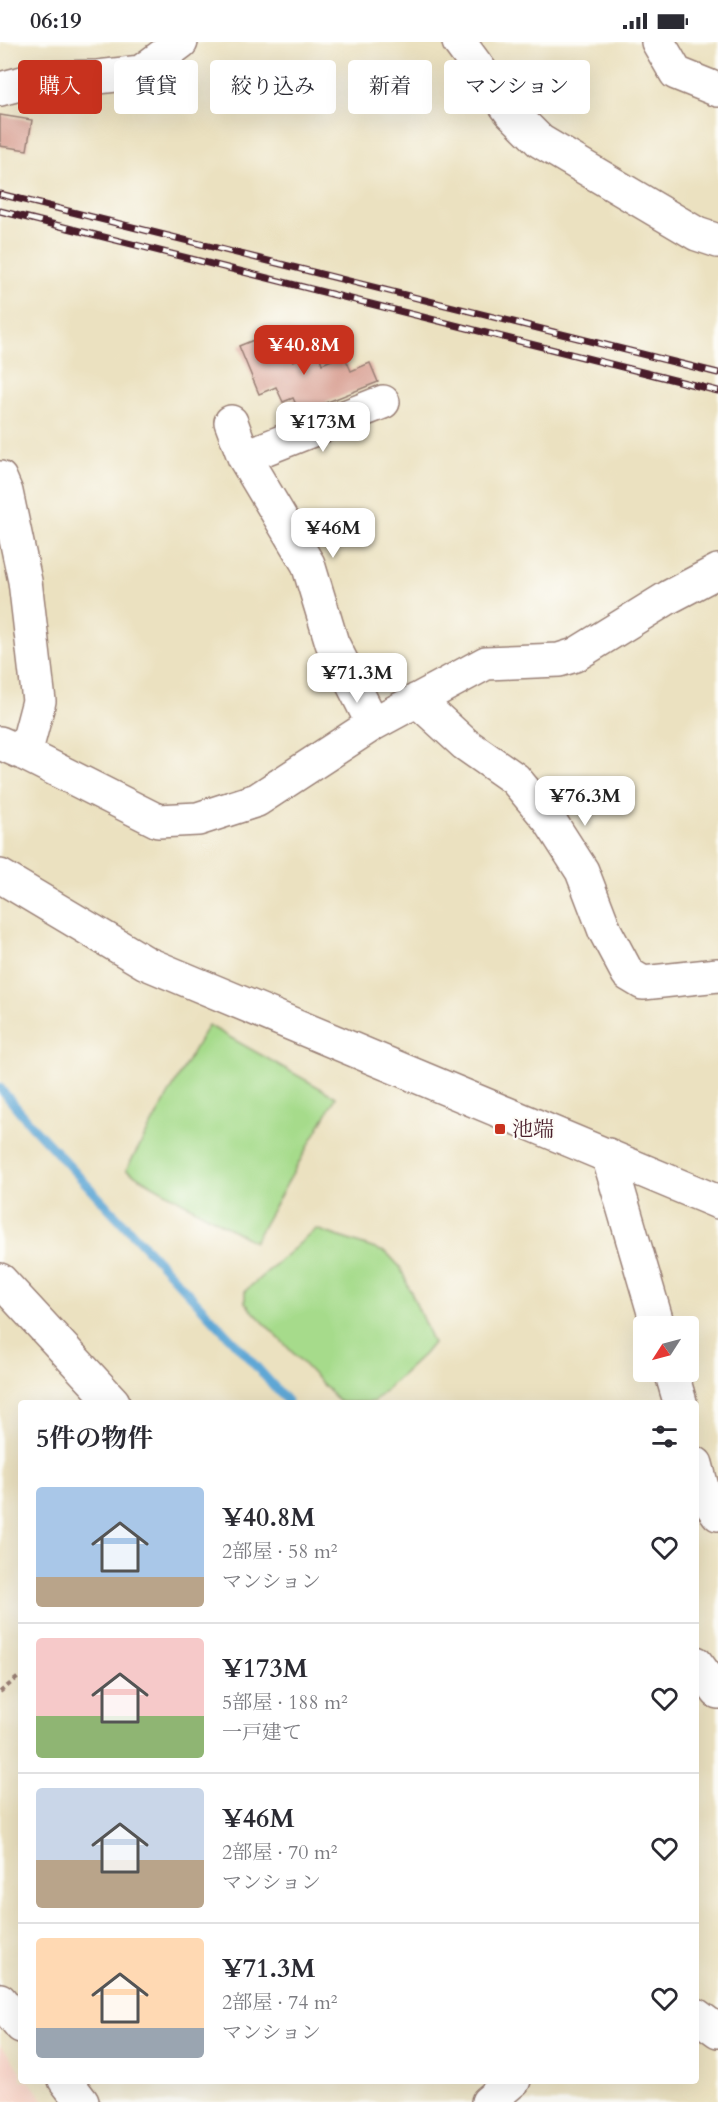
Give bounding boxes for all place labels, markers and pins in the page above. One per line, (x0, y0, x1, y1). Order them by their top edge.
pin: ¥40.8M (255, 325, 353, 376)
pin: ¥173M (281, 402, 365, 453)
pin: ¥46M (297, 508, 369, 559)
pin: ¥71.3M (308, 653, 406, 704)
pin: ¥76.3M (536, 776, 634, 827)
place label: 池端 (512, 1115, 554, 1144)
marker: 池端 (493, 1122, 507, 1136)

